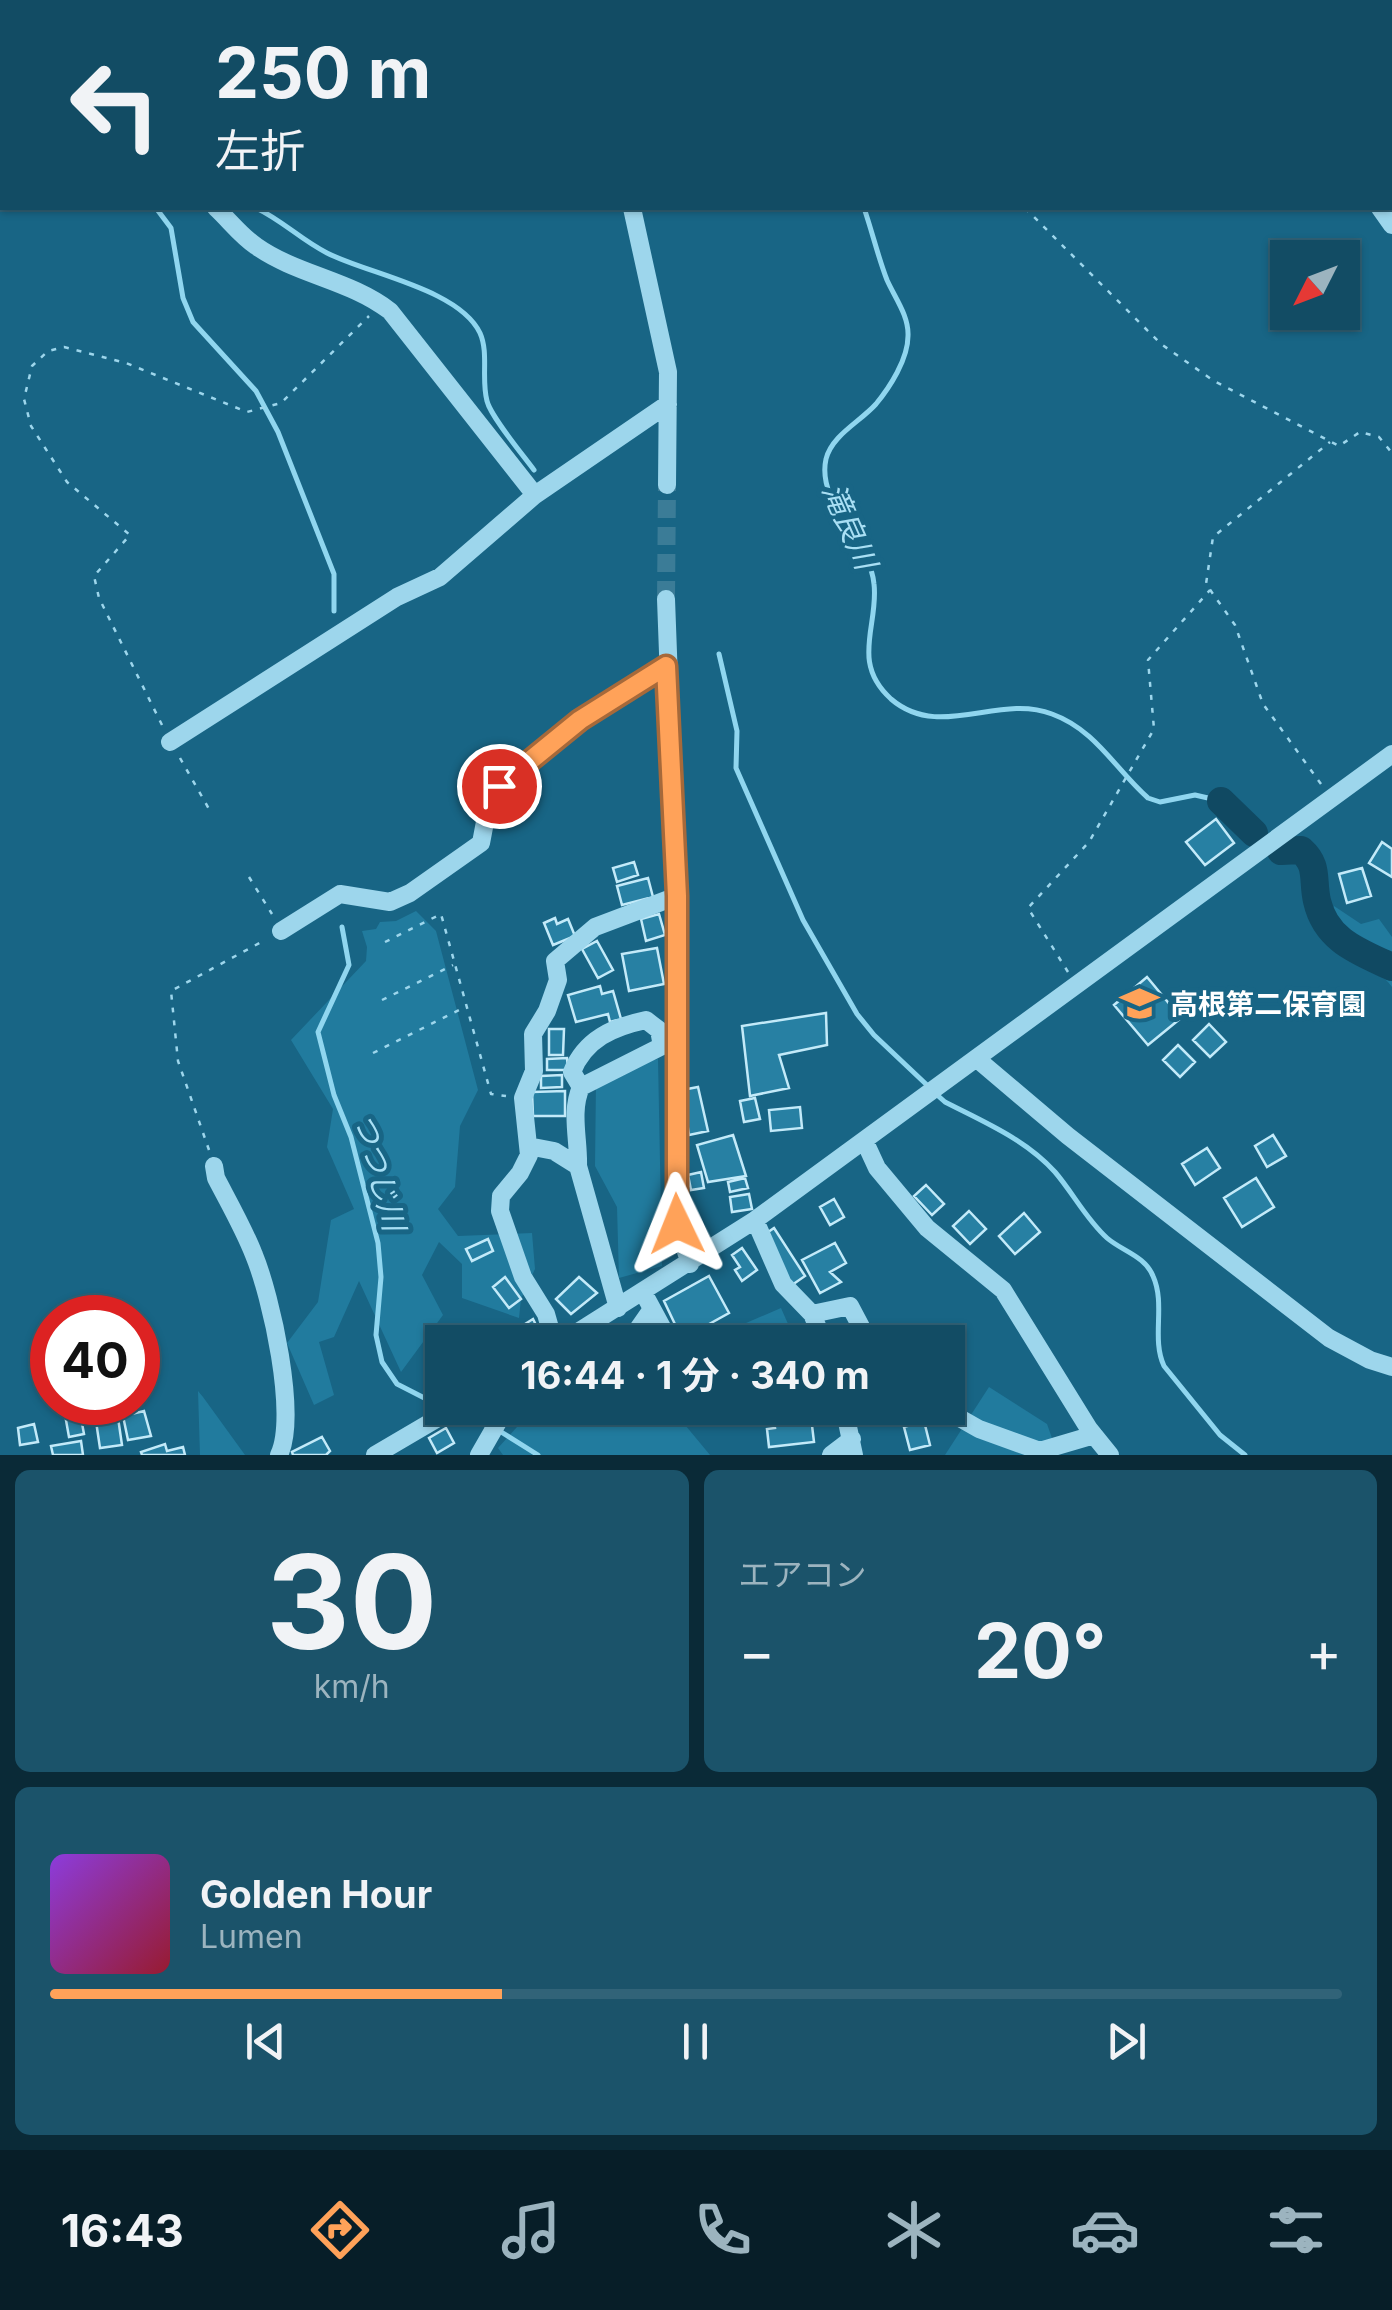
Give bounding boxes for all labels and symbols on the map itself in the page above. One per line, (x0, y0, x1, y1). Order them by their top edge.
north arrow (1270, 240, 1360, 330)
water label: 滝良川 (815, 478, 886, 577)
pin (457, 744, 542, 829)
school or university icon: 高根第二保育園 (1119, 983, 1161, 1025)
place label: 高根第二保育園 (1170, 987, 1366, 1021)
water label: つつじ川 (347, 1109, 414, 1238)
position arrow (625, 1172, 729, 1276)
speed limit sign: 40 (30, 1295, 160, 1425)

